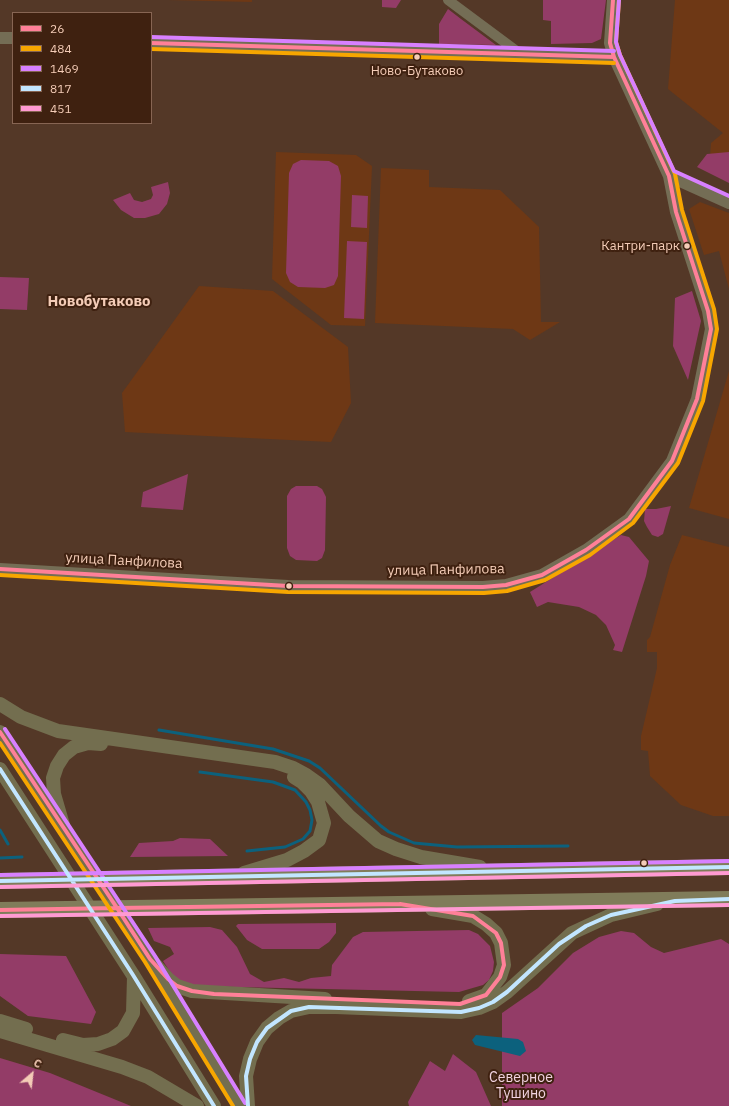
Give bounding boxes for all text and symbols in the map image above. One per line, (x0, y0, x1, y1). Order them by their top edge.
legend (12, 12, 152, 124)
text: 26 (50, 21, 64, 36)
text: 484 (50, 41, 72, 56)
marker: Ново-Бутаково (412, 52, 422, 62)
text: 1469 (50, 61, 79, 76)
place label: Ново-Бутаково (371, 63, 463, 79)
text: 817 (50, 81, 72, 96)
text: 451 (50, 101, 72, 116)
place label: Кантри-парк (601, 238, 680, 254)
marker: Кантри-парк (682, 241, 692, 251)
district label: Новобутаково (47, 293, 151, 311)
street label: улица Панфилова (65, 550, 183, 572)
street label: улица Панфилова (387, 561, 505, 579)
unlabelled marker (284, 581, 294, 591)
unlabelled marker (639, 858, 649, 868)
north arrow (12, 1054, 52, 1094)
text: С (31, 1056, 44, 1071)
park label: Северное Тушино (489, 1070, 553, 1102)

